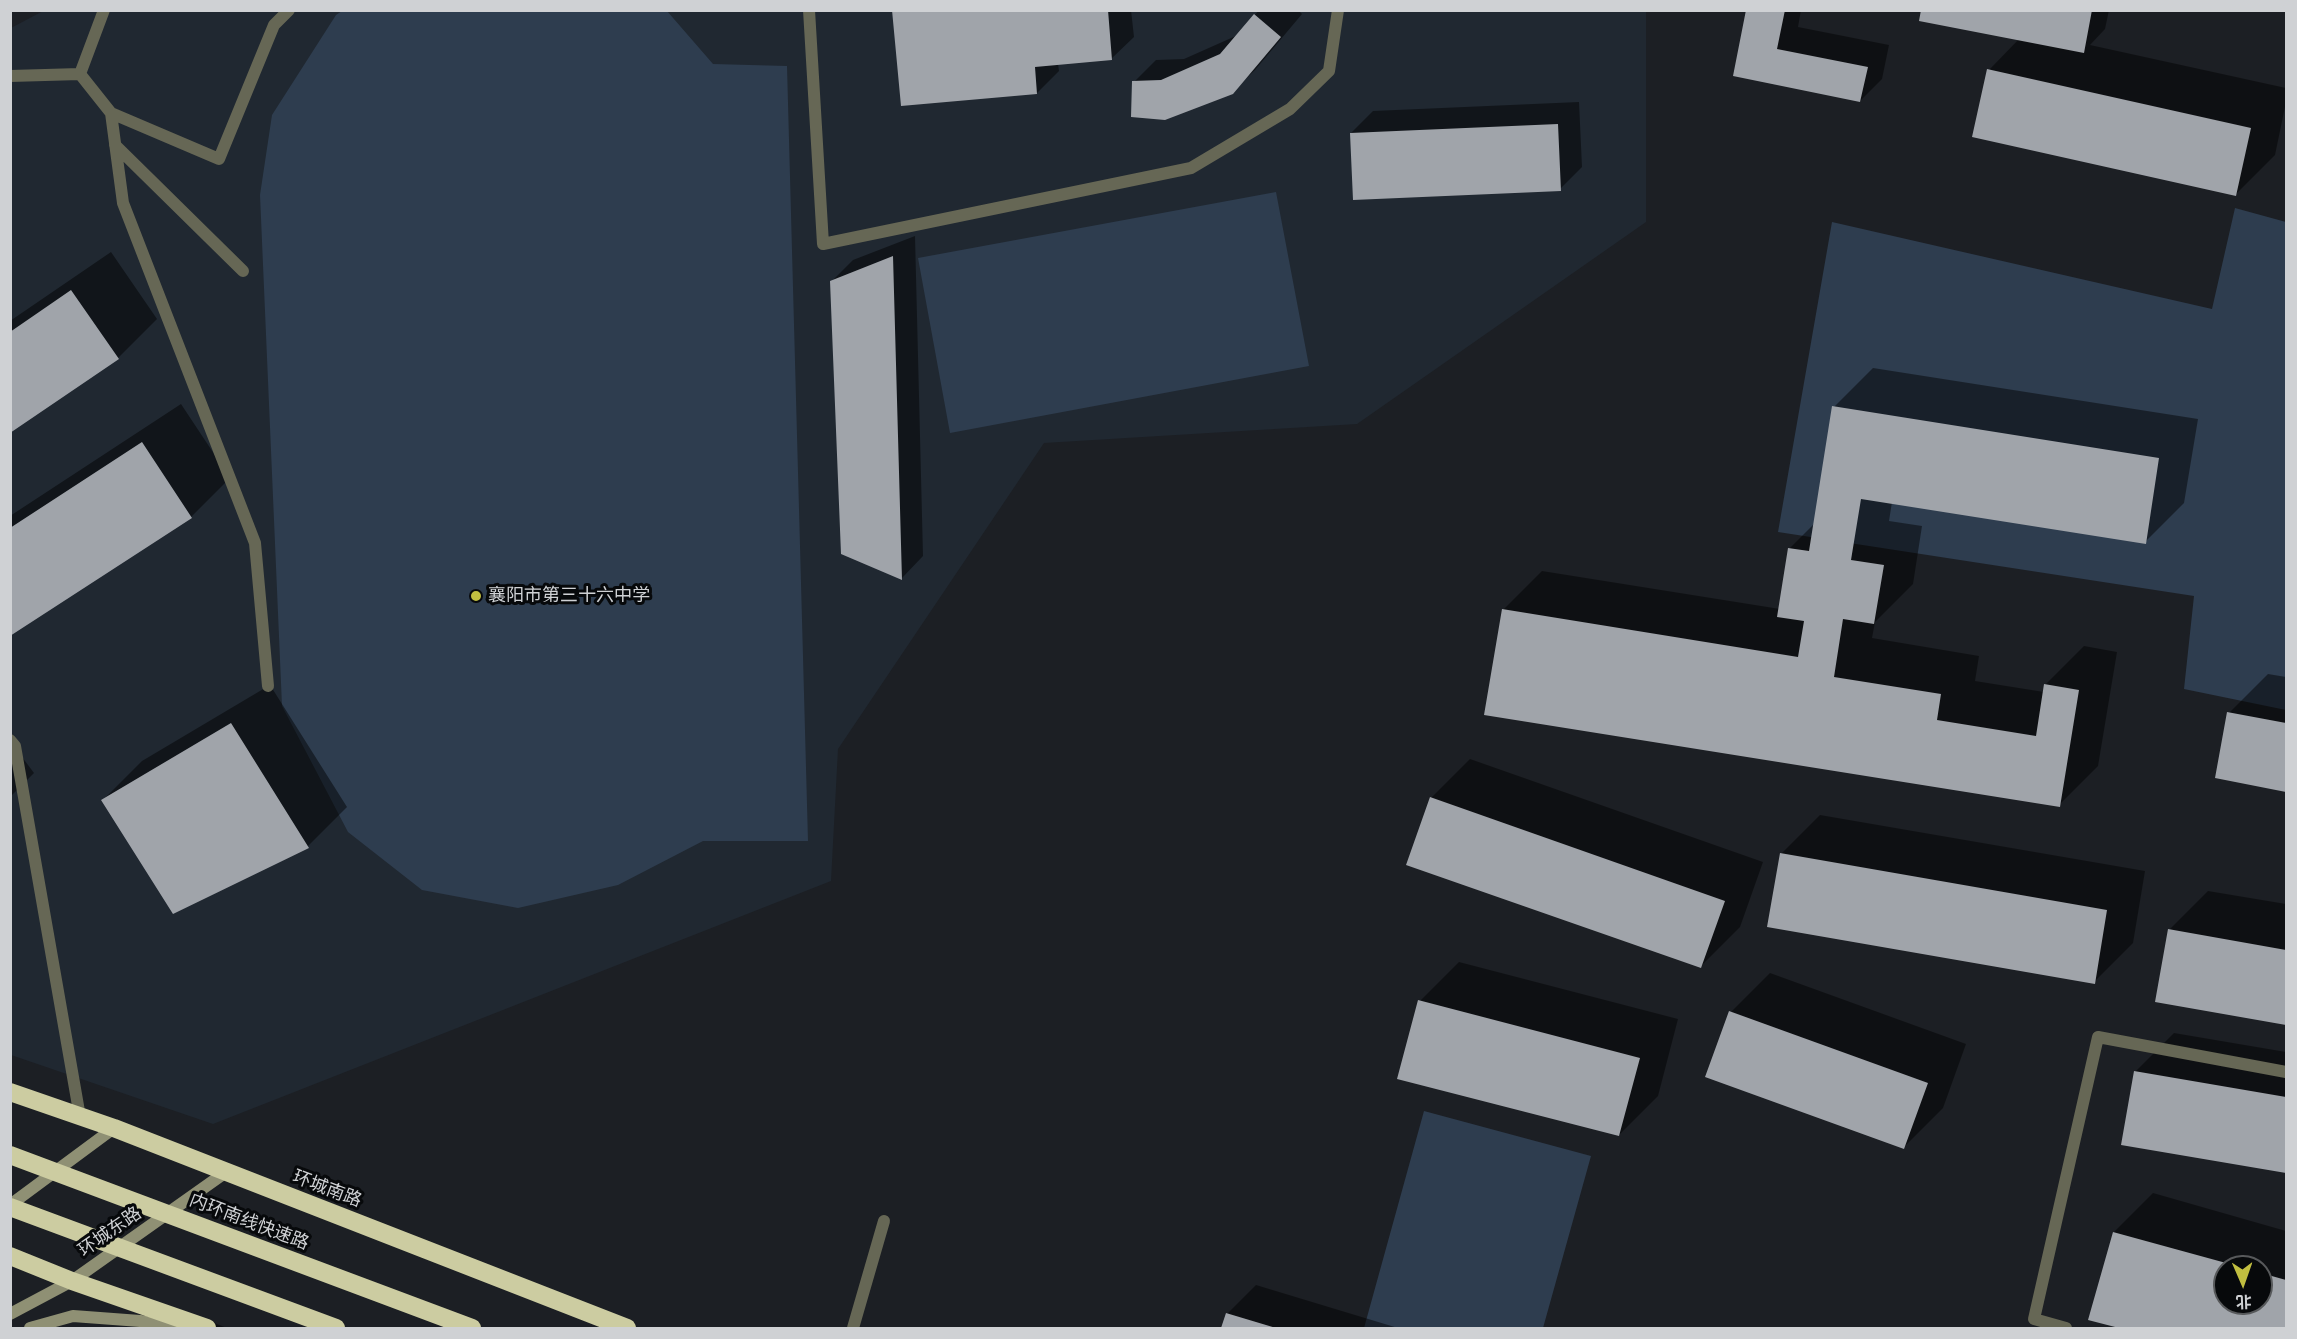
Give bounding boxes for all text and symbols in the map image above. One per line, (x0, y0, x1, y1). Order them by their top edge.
place label: 襄阳市第三十六中学 (488, 585, 650, 607)
marker: 襄阳市第三十六中学 (469, 589, 483, 603)
street label: 环城南路 (290, 1166, 364, 1212)
street label: 内环南线快速路 (186, 1189, 312, 1255)
street label: 环城东路 (74, 1203, 146, 1261)
north arrow (2213, 1255, 2273, 1315)
text: 北 (2235, 1292, 2252, 1311)

